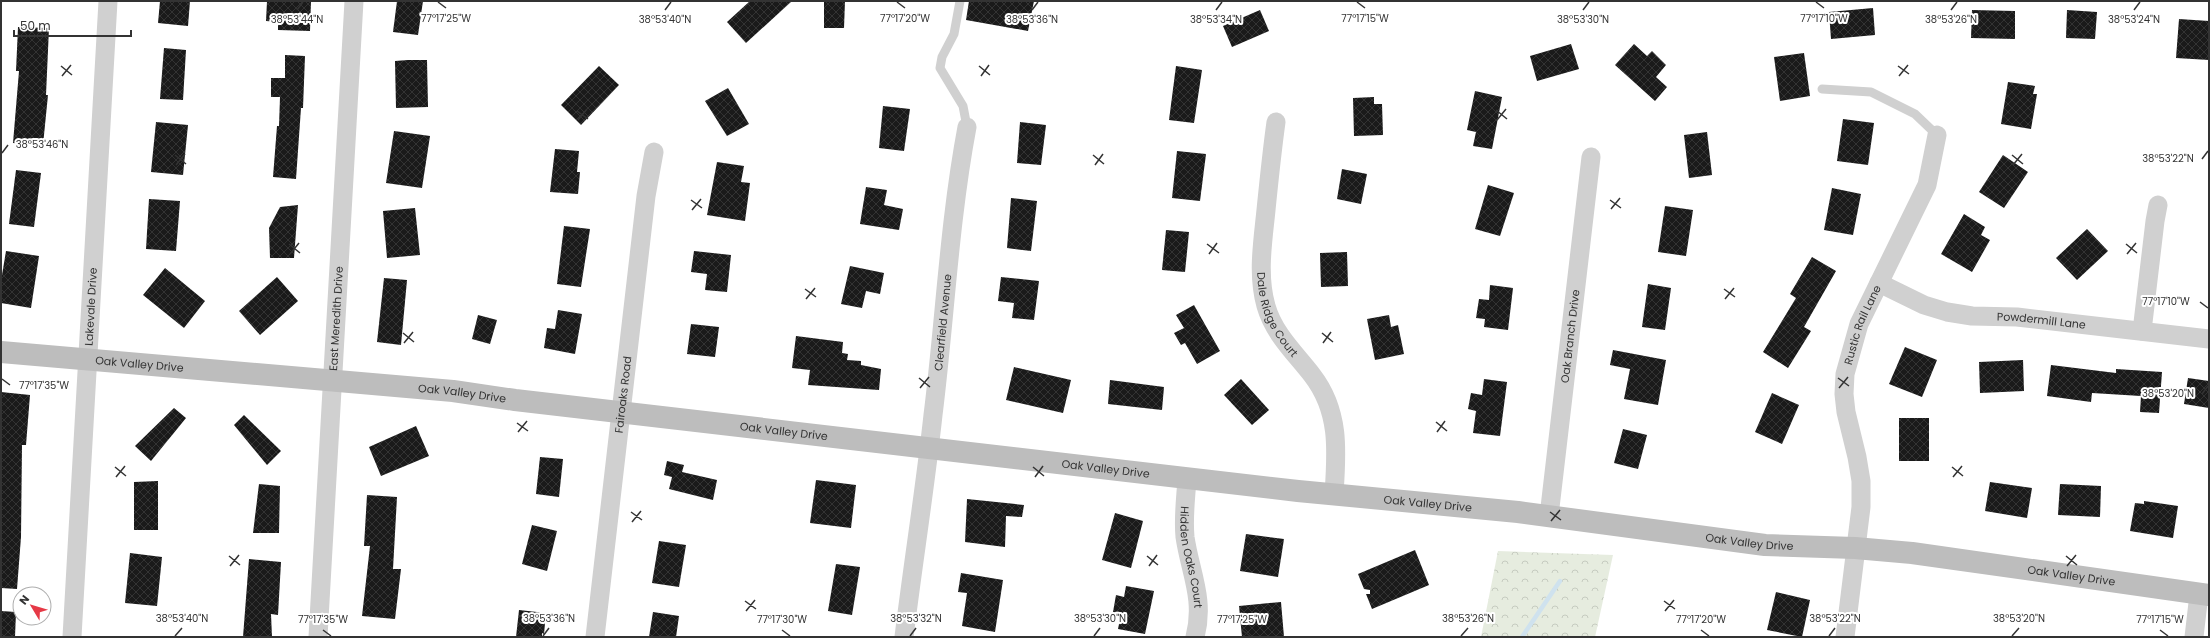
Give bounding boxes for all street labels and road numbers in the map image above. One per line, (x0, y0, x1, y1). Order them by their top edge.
street label: East Meredith Drive (325, 266, 347, 371)
street label: Lakevale Drive (81, 267, 101, 346)
street label: Dale Ridge Court (1253, 272, 1302, 360)
street label: Clearfield Avenue (930, 273, 955, 372)
street label: Rustic Rail Lane (1840, 282, 1885, 367)
street label: Oak Branch Drive (1557, 288, 1583, 384)
street label: Powdermill Lane (1997, 309, 2087, 333)
street label: Oak Valley Drive (95, 352, 184, 376)
street label: Fairoaks Road (611, 355, 635, 434)
street label: Oak Valley Drive (417, 380, 507, 407)
street label: Oak Valley Drive (739, 418, 829, 444)
street label: Oak Valley Drive (1061, 456, 1151, 482)
street label: Oak Valley Drive (1383, 491, 1473, 516)
street label: Hidden Oaks Court (1176, 506, 1206, 609)
street label: Oak Valley Drive (1704, 529, 1794, 554)
street label: Oak Valley Drive (2026, 561, 2117, 590)

